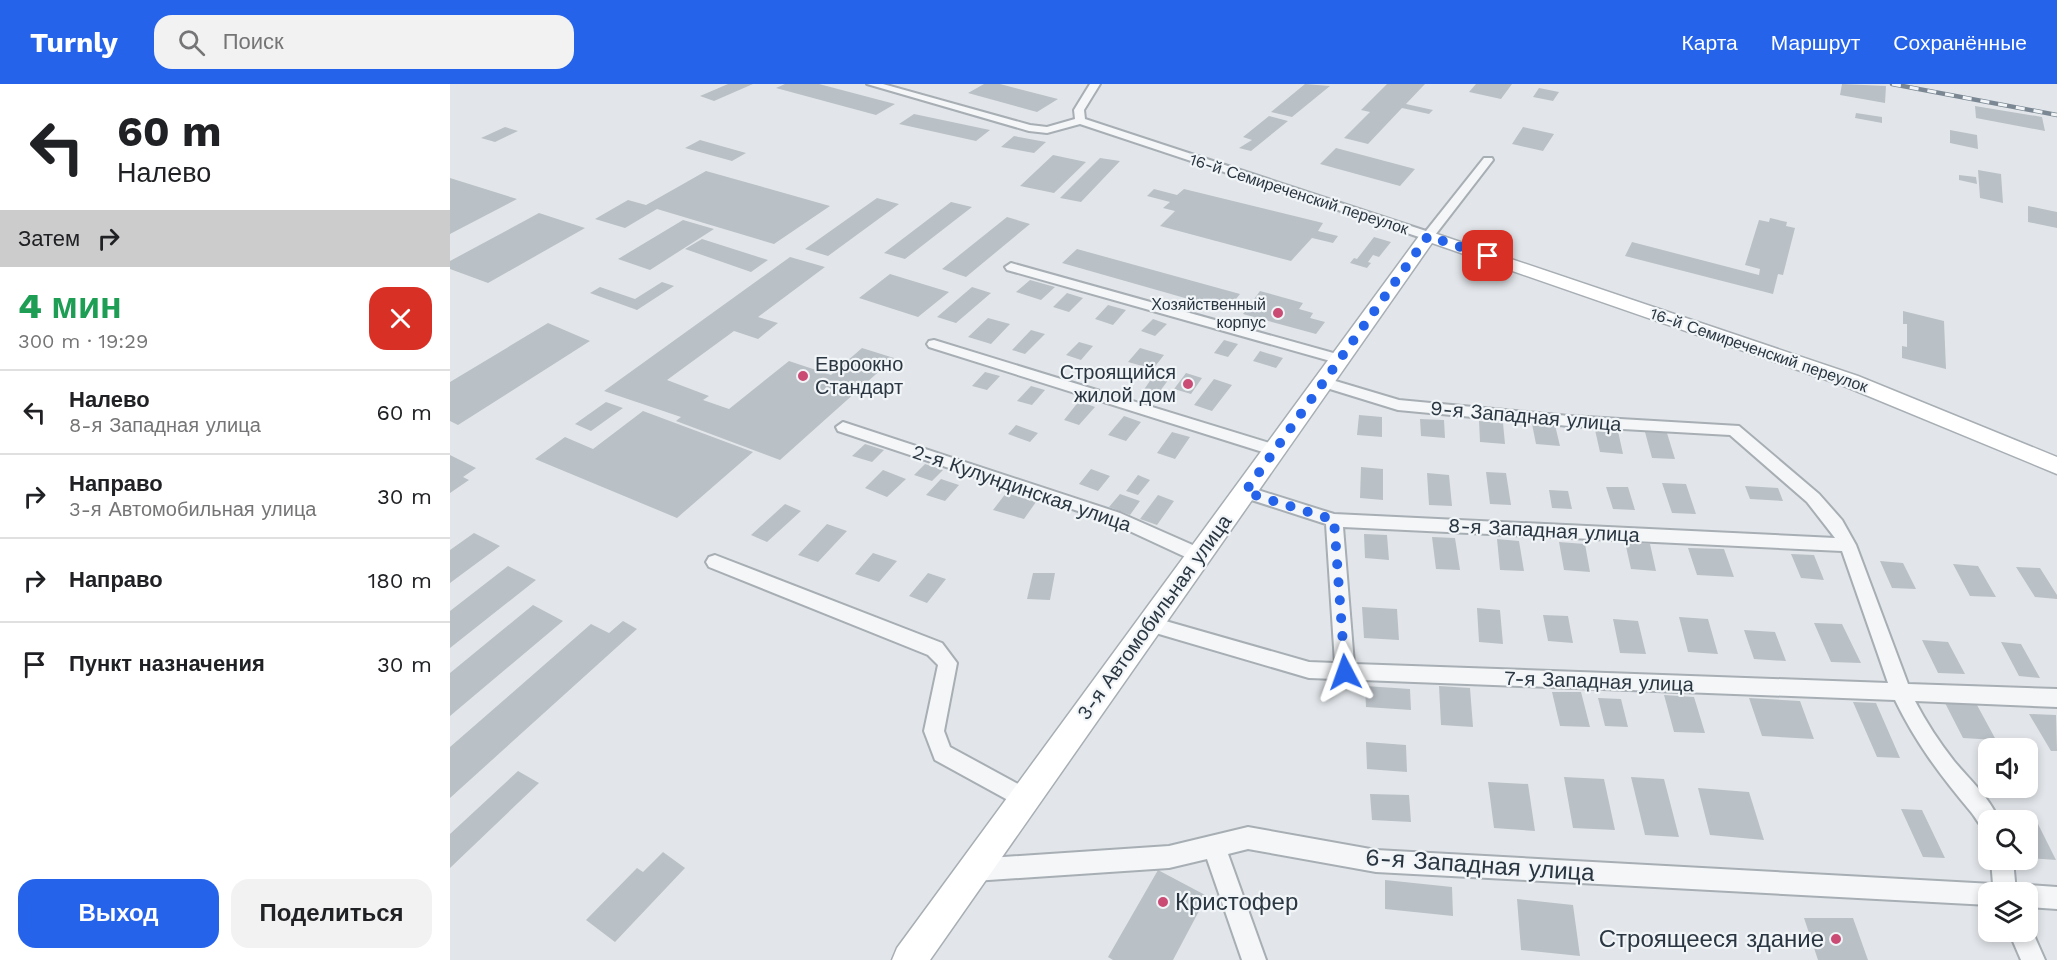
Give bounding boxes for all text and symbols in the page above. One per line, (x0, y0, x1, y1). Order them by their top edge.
search box (154, 15, 574, 69)
text: Turnly (30, 26, 118, 59)
icon: search (175, 26, 208, 59)
text: Поиск (223, 29, 284, 54)
text: Карта (1682, 30, 1738, 55)
text: Маршрут (1771, 30, 1860, 55)
text: Сохранённые (1893, 30, 2027, 55)
text: 60 m (117, 107, 221, 156)
icon: left (18, 108, 96, 186)
street label: 16-й Семиреченский переулок (1187, 150, 1412, 239)
text: Налево (117, 157, 211, 189)
icon: right (92, 222, 125, 255)
text: Затем (18, 226, 80, 251)
pin (1462, 230, 1513, 281)
icon: arrive (1471, 239, 1504, 272)
text: 4 мин (18, 285, 122, 327)
button: close (369, 287, 432, 350)
place label: Хозяйственный корпус (1151, 295, 1266, 332)
street label: 16-й Семиреченский переулок (1648, 304, 1871, 397)
marker: Хозяйственный корпус (1271, 306, 1285, 320)
text: 300 m · 19:29 (18, 329, 148, 353)
place label: Евроокно Стандарт (815, 352, 903, 399)
place label: Строящийся жилой дом (1060, 360, 1176, 407)
marker: Евроокно Стандарт (796, 369, 810, 383)
marker: Строящийся жилой дом (1181, 377, 1195, 391)
text: Налево (69, 387, 150, 412)
icon: left (18, 396, 51, 429)
street label: 9-я Западная улица (1429, 396, 1623, 436)
text: 60 m (376, 400, 432, 425)
text: 8-я Западная улица (69, 413, 261, 437)
street label: 2-я Кулундинская улица (909, 439, 1135, 537)
text: Направо (69, 471, 163, 496)
icon: right (18, 480, 51, 513)
text: 30 m (377, 484, 432, 509)
text: 3-я Автомобильная улица (69, 497, 316, 521)
street label: 3-я Автомобильная улица (1072, 509, 1237, 724)
street label: 8-я Западная улица (1448, 513, 1641, 547)
icon: right (18, 564, 51, 597)
text: Направо (69, 567, 163, 592)
text: 180 m (368, 568, 432, 593)
position arrow (1313, 640, 1377, 704)
icon: arrive (18, 648, 51, 681)
text: Пункт назначения (69, 651, 265, 676)
text: 30 m (377, 652, 432, 677)
street label: 7-я Западная улица (1504, 666, 1695, 696)
map controls (1978, 738, 2038, 942)
button: sound (1978, 738, 2038, 798)
button: search (1978, 810, 2038, 870)
street label: 6-я Западная улица (1364, 843, 1596, 887)
button: Выход (18, 879, 219, 948)
button: Поделиться (231, 879, 432, 948)
button: layers (1978, 882, 2038, 942)
place label: Кристофер (1175, 888, 1298, 916)
marker: Кристофер (1156, 895, 1170, 909)
place label: Строящееся здание (1599, 925, 1824, 953)
marker: Строящееся здание (1829, 932, 1843, 946)

